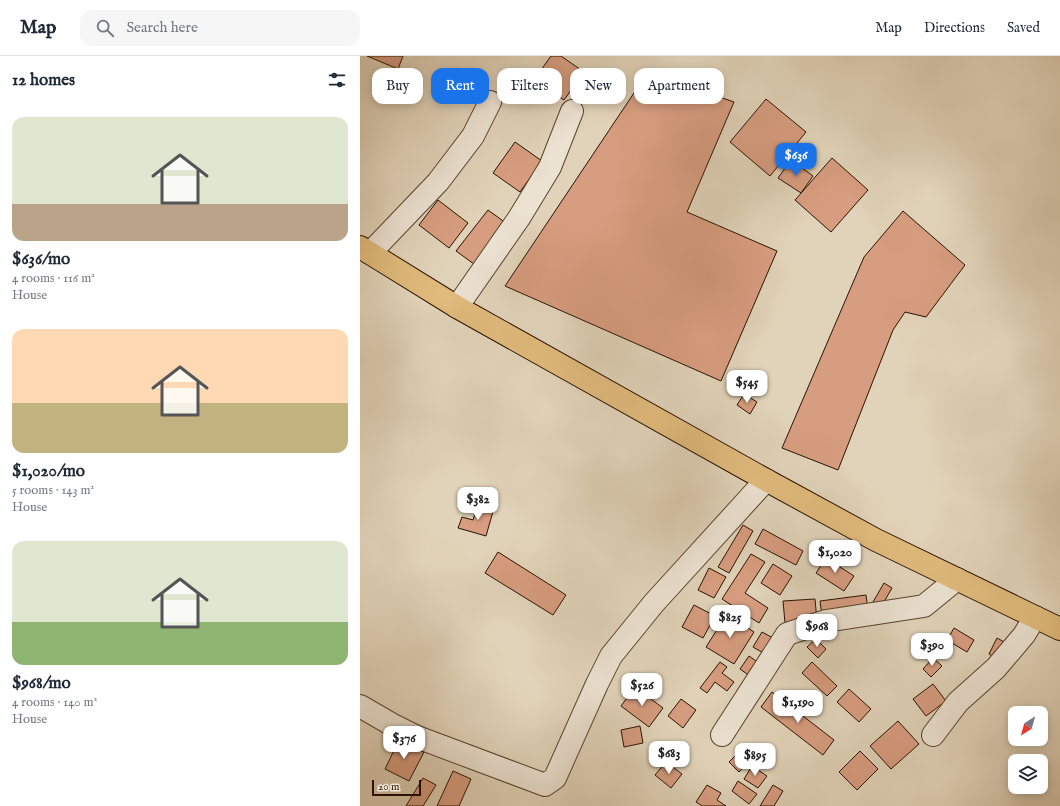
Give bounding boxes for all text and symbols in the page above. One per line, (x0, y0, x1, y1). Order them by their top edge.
search box (80, 10, 360, 46)
text: Map (20, 16, 56, 40)
icon: search (94, 17, 116, 39)
text: Search here (126, 18, 198, 37)
text: Map (875, 19, 902, 37)
text: Directions (924, 19, 985, 37)
text: Saved (1007, 19, 1040, 37)
chip: Buy (372, 68, 423, 104)
chip: Rent (431, 68, 489, 104)
chip: Filters (497, 68, 562, 104)
chip: New (570, 68, 626, 104)
chip: Apartment (634, 68, 724, 104)
icon: filters (326, 69, 348, 91)
text: 12 homes (12, 70, 75, 91)
icon: home (144, 143, 216, 215)
pin: $636 (772, 143, 820, 177)
text: $636 (784, 147, 808, 164)
text: $636/mo (12, 249, 70, 270)
text: 4 rooms · 116 m² (12, 270, 95, 287)
text: House (12, 287, 47, 304)
icon: home (144, 355, 216, 427)
pin: $545 (723, 370, 771, 404)
text: $545 (736, 374, 758, 391)
text: $1,020/mo (12, 461, 85, 482)
text: 5 rooms · 143 m² (12, 482, 94, 499)
pin: $382 (454, 487, 502, 521)
text: $382 (466, 491, 490, 508)
text: House (12, 499, 47, 516)
pin: $1,020 (802, 540, 868, 574)
text: $1,020 (818, 544, 852, 561)
icon: home (144, 567, 216, 639)
pin: $825 (706, 605, 754, 639)
text: $825 (718, 609, 742, 626)
pin: $968 (793, 614, 841, 648)
text: $968 (805, 618, 829, 635)
pin: $390 (908, 633, 956, 667)
text: $390 (920, 637, 944, 654)
text: $968/mo (12, 673, 71, 694)
pin: $526 (618, 673, 666, 707)
text: $526 (630, 677, 654, 694)
pin: $1,190 (765, 690, 831, 724)
text: 4 rooms · 140 m² (12, 694, 97, 711)
text: $1,190 (782, 694, 814, 711)
north arrow (1008, 706, 1048, 746)
map controls (1008, 706, 1048, 794)
text: House (12, 711, 47, 728)
pin: $376 (380, 726, 428, 760)
text: $376 (392, 730, 416, 747)
pin: $683 (645, 741, 693, 775)
pin: $895 (731, 743, 779, 777)
text: $683 (658, 745, 680, 762)
text: $895 (744, 747, 766, 764)
button: layers (1008, 754, 1048, 794)
scale bar (372, 778, 421, 797)
text: 20 m (378, 780, 399, 794)

